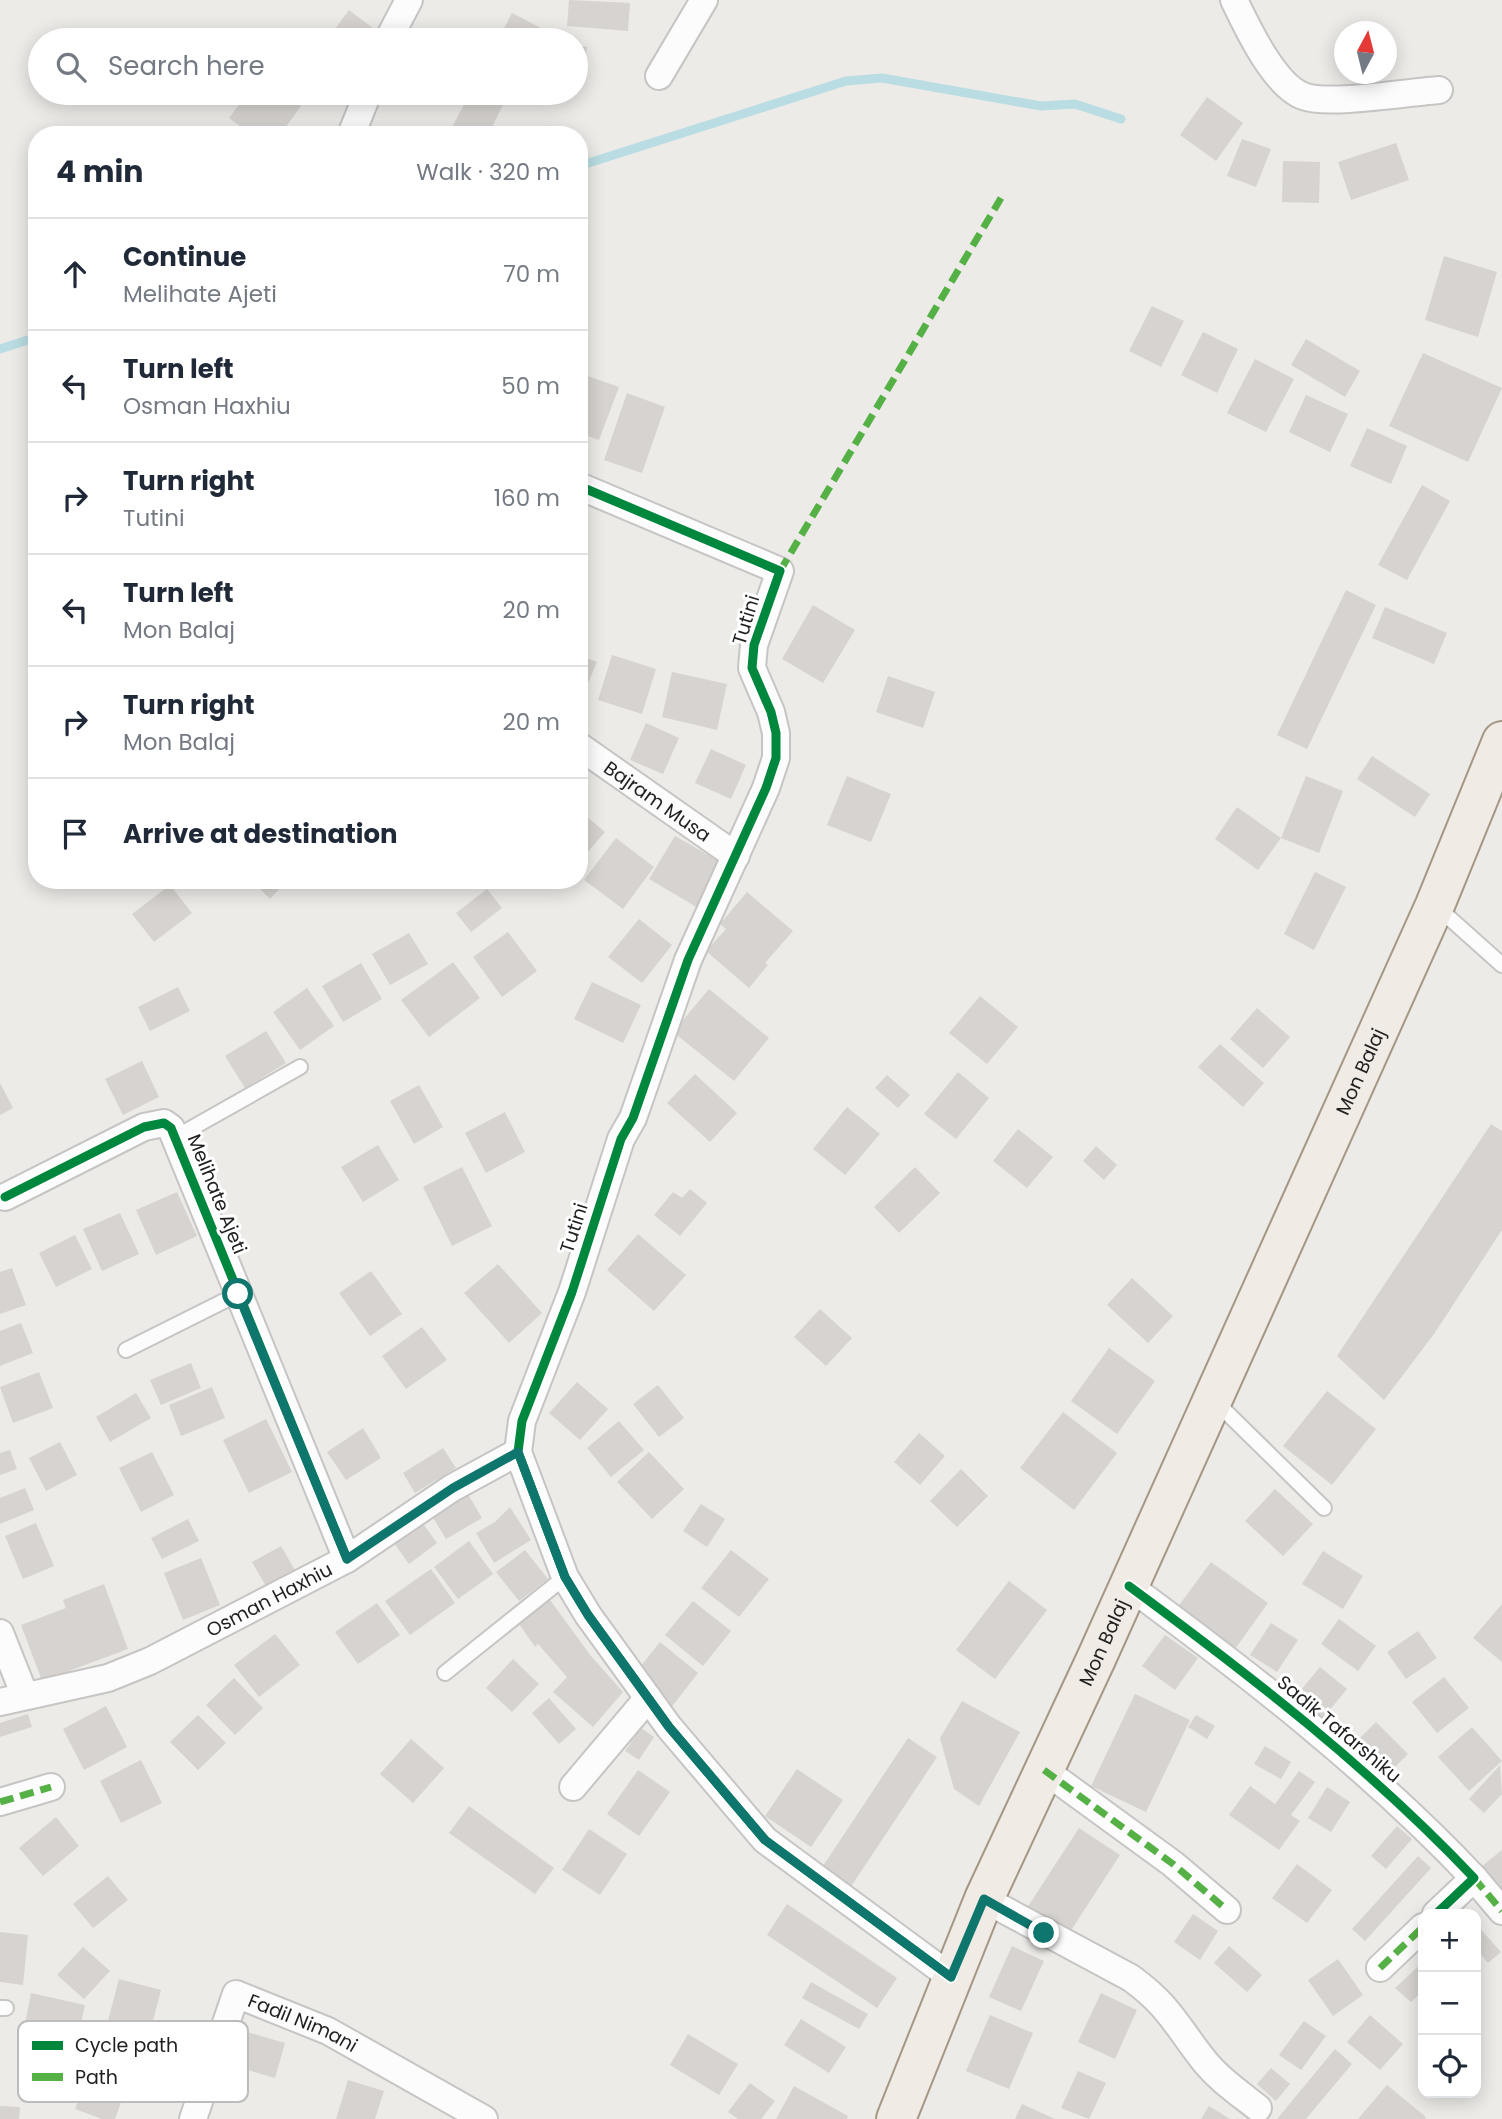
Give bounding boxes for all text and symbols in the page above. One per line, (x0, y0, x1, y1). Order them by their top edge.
north arrow (1334, 21, 1397, 84)
search box (28, 28, 588, 105)
icon: search (52, 48, 90, 86)
text: Search here (108, 48, 265, 84)
text: 4 min (56, 150, 144, 193)
text: Walk · 320 m (416, 156, 560, 188)
text: Continue (123, 239, 246, 275)
icon: ahead (56, 255, 94, 293)
text: 70 m (503, 258, 560, 290)
text: Melihate Ajeti (123, 278, 277, 310)
text: Turn left (123, 351, 234, 387)
icon: left (56, 367, 94, 405)
text: 50 m (501, 370, 560, 402)
text: Osman Haxhiu (123, 390, 291, 422)
text: Turn right (123, 463, 255, 499)
icon: right (56, 479, 94, 517)
text: 160 m (494, 482, 560, 514)
text: Tutini (123, 502, 185, 534)
text: Turn left (123, 575, 234, 611)
icon: left (56, 591, 94, 629)
street label: Tutini (726, 592, 766, 648)
text: 20 m (502, 594, 560, 626)
text: Mon Balaj (123, 614, 235, 646)
text: Turn right (123, 687, 255, 723)
icon: right (56, 703, 94, 741)
text: 20 m (502, 706, 560, 738)
text: Mon Balaj (123, 726, 235, 758)
street label: Bajram Musa (599, 754, 717, 848)
icon: arrive (56, 815, 94, 853)
text: Arrive at destination (123, 816, 398, 852)
street label: Mon Balaj (1329, 1024, 1391, 1119)
street label: Melihate Ajeti (181, 1130, 253, 1258)
street label: Tutini (553, 1200, 595, 1256)
route start (222, 1278, 253, 1309)
street label: Osman Haxhiu (201, 1555, 337, 1643)
street label: Mon Balaj (1072, 1595, 1135, 1690)
street label: Sadik Tafarshiku (1271, 1669, 1407, 1789)
map controls (1418, 1909, 1481, 2098)
button: + (1418, 1909, 1481, 1972)
route end (1028, 1917, 1059, 1948)
button: − (1418, 1972, 1481, 2035)
street label: Fadil Nimani (244, 1987, 363, 2059)
legend (18, 2021, 248, 2102)
text: Cycle path (75, 2032, 178, 2059)
button: locate (1418, 2035, 1481, 2098)
text: Path (75, 2064, 118, 2091)

